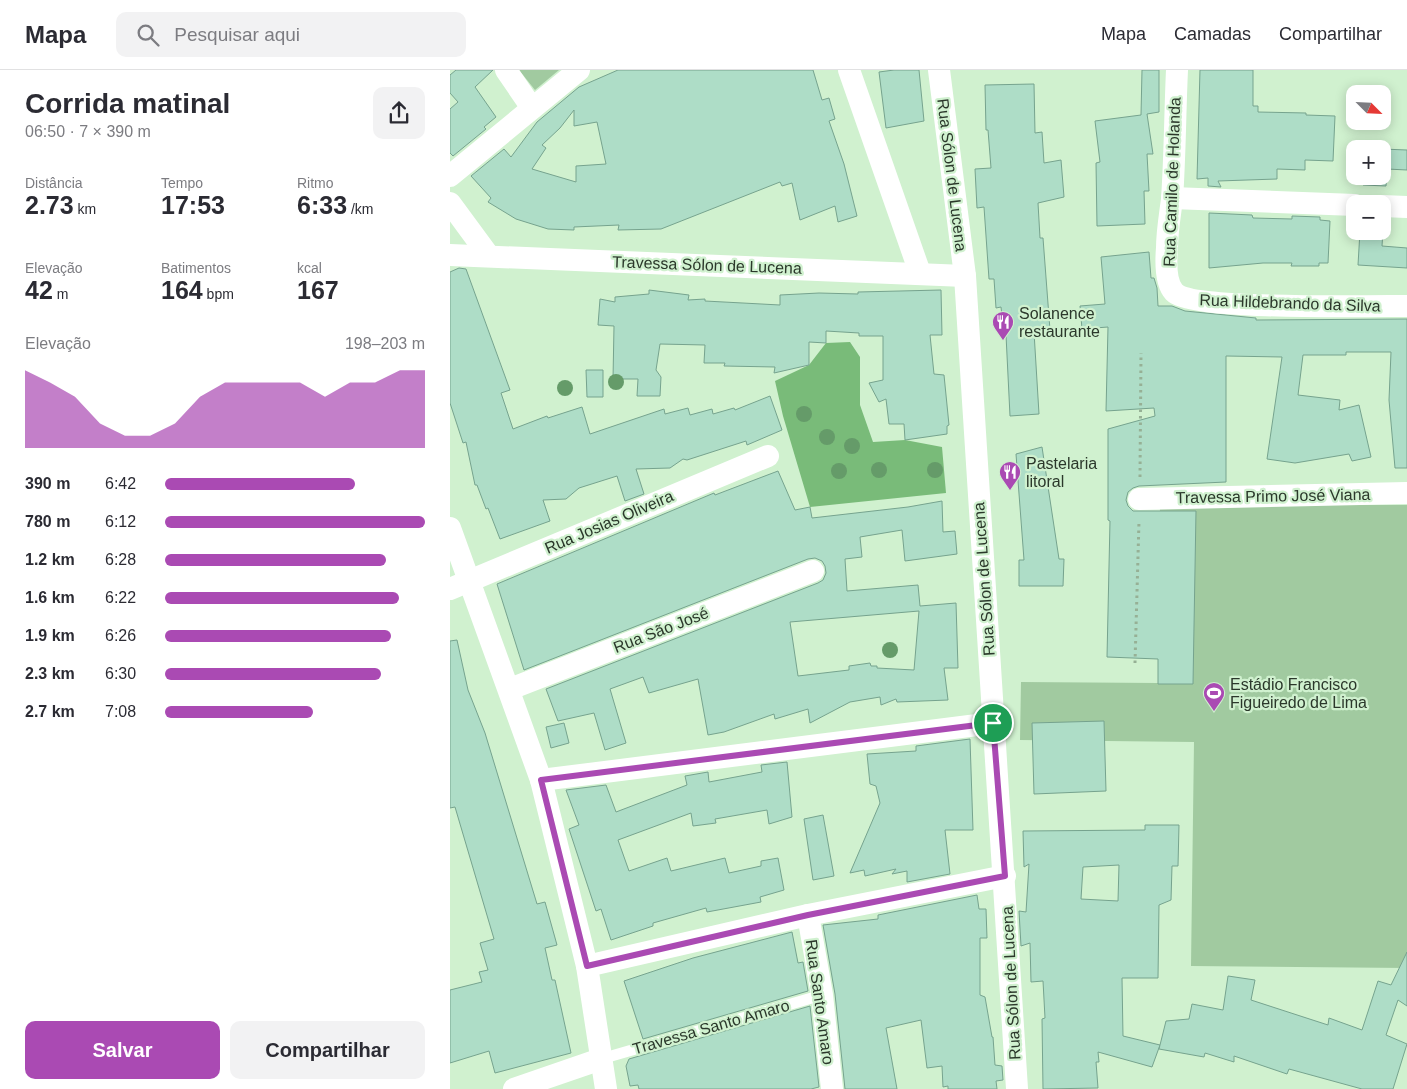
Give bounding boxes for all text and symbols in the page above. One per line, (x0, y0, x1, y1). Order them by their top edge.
search box (116, 12, 466, 57)
text: Mapa (25, 21, 86, 48)
icon: search (134, 21, 162, 49)
text: Pesquisar aqui (174, 24, 300, 45)
text: Mapa (1101, 24, 1146, 44)
text: Camadas (1174, 24, 1251, 44)
text: Compartilhar (1279, 24, 1382, 44)
north arrow (1346, 85, 1391, 130)
map controls (1346, 85, 1391, 240)
button: share (373, 87, 425, 139)
text: Corrida matinal (25, 88, 230, 119)
street label: Rua Camilo de Holanda (1161, 97, 1183, 267)
street label: Rua Sólon de Lucena (934, 98, 970, 253)
text: 06:50 · 7 × 390 m (25, 123, 151, 140)
button: + (1346, 140, 1391, 185)
text: Distância (25, 175, 83, 191)
text: Tempo (161, 175, 203, 191)
text: Ritmo (297, 175, 334, 191)
text: 2.73 (25, 191, 74, 219)
text: 17:53 (161, 191, 225, 219)
text: 6:33 (297, 191, 347, 219)
button: − (1346, 195, 1391, 240)
text: km (74, 201, 96, 217)
text: /km (347, 201, 374, 217)
street label: Travessa Sólon de Lucena (612, 253, 802, 277)
text: Elevação (25, 260, 83, 276)
text: Batimentos (161, 260, 231, 276)
text: kcal (297, 260, 322, 276)
text: 42 (25, 276, 53, 304)
text: 164 (161, 276, 203, 304)
text: 167 (297, 276, 339, 304)
text: m (53, 286, 68, 302)
text: bpm (203, 286, 234, 302)
street label: Rua Hildebrando da Silva (1199, 291, 1381, 315)
place label: Solanence restaurante (1019, 305, 1100, 340)
restaurant icon: Solanence restaurante (991, 310, 1015, 341)
text: Elevação (25, 335, 91, 352)
text: 198–203 m (345, 335, 425, 352)
place label: Pastelaria litoral (1026, 455, 1097, 490)
restaurant icon: Pastelaria litoral (998, 460, 1022, 491)
text: 390 m (25, 475, 70, 492)
text: 6:42 (105, 475, 136, 492)
street label: Travessa Primo José Viana (1175, 486, 1371, 506)
street label: Rua Josias Oliveira (542, 487, 676, 557)
street label: Rua Sólon de Lucena (970, 502, 998, 656)
text: 780 m (25, 513, 70, 530)
text: 6:12 (105, 513, 136, 530)
text: 1.2 km (25, 551, 75, 568)
text: 6:28 (105, 551, 136, 568)
text: 1.6 km (25, 589, 75, 606)
text: 6:22 (105, 589, 136, 606)
street label: Rua São José (611, 604, 711, 656)
text: 1.9 km (25, 627, 75, 644)
text: 6:26 (105, 627, 136, 644)
text: 2.3 km (25, 665, 75, 682)
text: 6:30 (105, 665, 136, 682)
place label: Estádio Francisco Figueiredo de Lima (1230, 676, 1367, 711)
sports icon: Estádio Francisco Figueiredo de Lima (1202, 681, 1226, 712)
pin (972, 702, 1014, 744)
text: 2.7 km (25, 703, 75, 720)
text: 7:08 (105, 703, 136, 720)
icon: arrive (979, 709, 1007, 737)
street label: Rua Sólon de Lucena (998, 906, 1024, 1060)
street label: Rua Santo Amaro (803, 938, 837, 1066)
street label: Travessa Santo Amaro (631, 996, 791, 1058)
button: Salvar (25, 1021, 220, 1079)
button: Compartilhar (230, 1021, 425, 1079)

